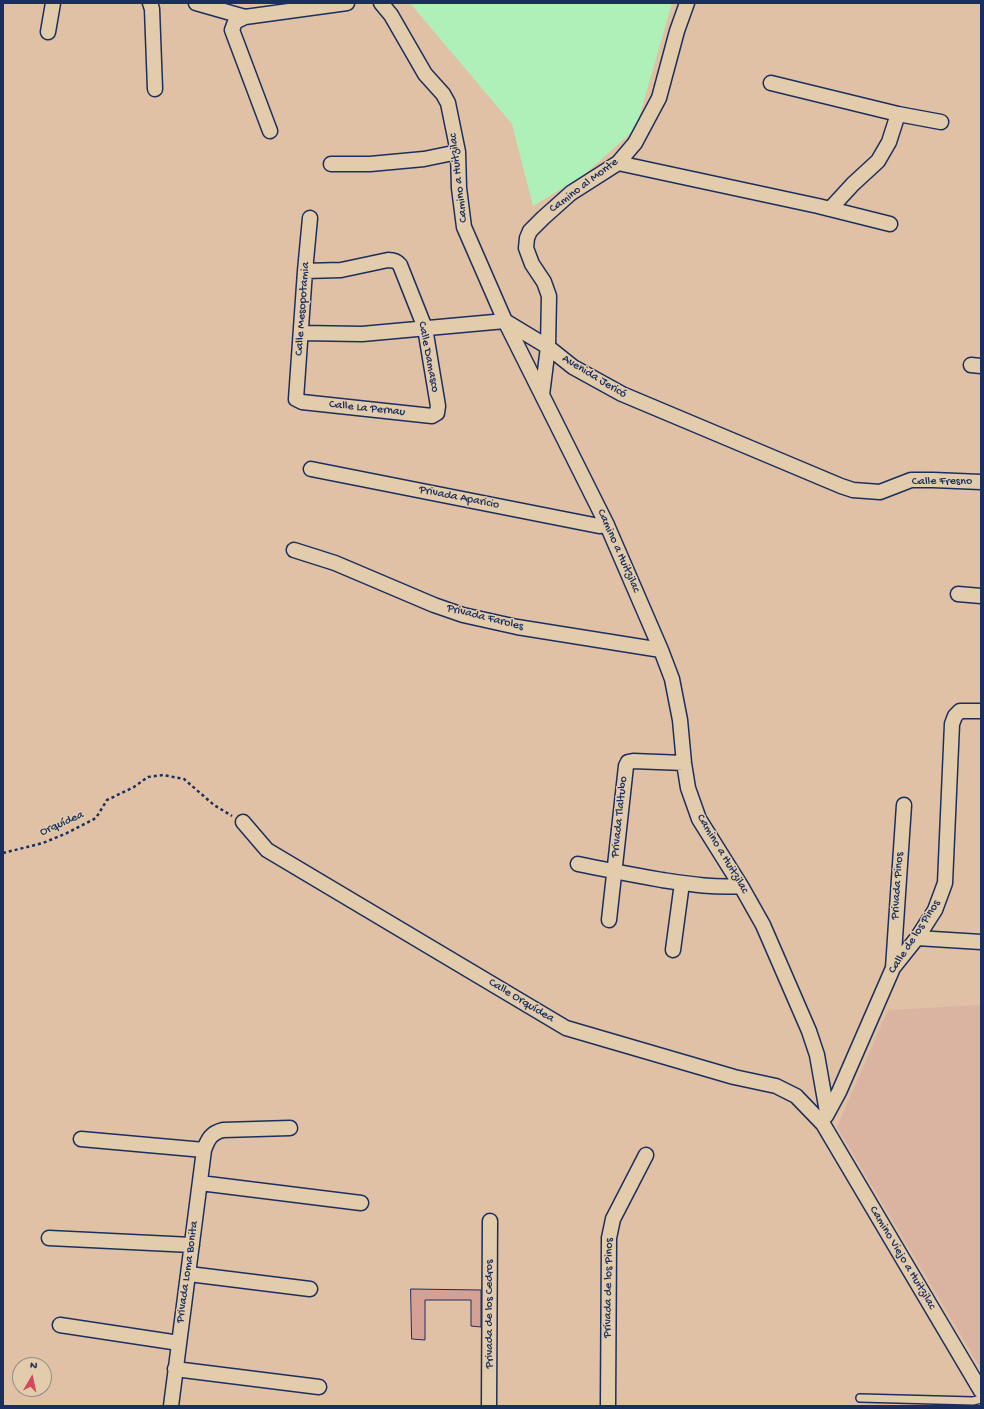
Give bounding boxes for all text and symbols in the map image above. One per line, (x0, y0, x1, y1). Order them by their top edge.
street label: Camino a Huitzilac (446, 133, 472, 223)
street label: Camino al Monte (547, 155, 621, 217)
street label: Calle Mesopotamia (293, 262, 313, 356)
street label: Calle Damasco (414, 320, 442, 394)
street label: Avenida Jericó (559, 352, 629, 402)
street label: Calle La Pernau (328, 398, 406, 420)
street label: Calle Fresno (912, 475, 972, 489)
street label: Privada Aparicio (418, 483, 500, 513)
street label: Camino a Huitzilac (593, 507, 643, 595)
street label: Privada Faroles (445, 602, 525, 634)
street label: Privada Tlaltubo (609, 776, 631, 858)
street label: Orquídea (38, 808, 86, 840)
street label: Camino a Huitzilac (693, 812, 751, 896)
street label: Privada Pinos (888, 852, 908, 920)
street label: Calle de los Pinos (886, 897, 944, 977)
street label: Calle Orquídea (485, 976, 557, 1026)
street label: Camino Viejo a Huitzilac (865, 1204, 939, 1312)
street label: Privada Loma Bonita (174, 1220, 202, 1324)
street label: Privada de los Pinos (601, 1238, 617, 1338)
street label: Privada de los Cedros (483, 1260, 497, 1368)
north arrow (12, 1357, 52, 1397)
text: N (29, 1360, 38, 1373)

